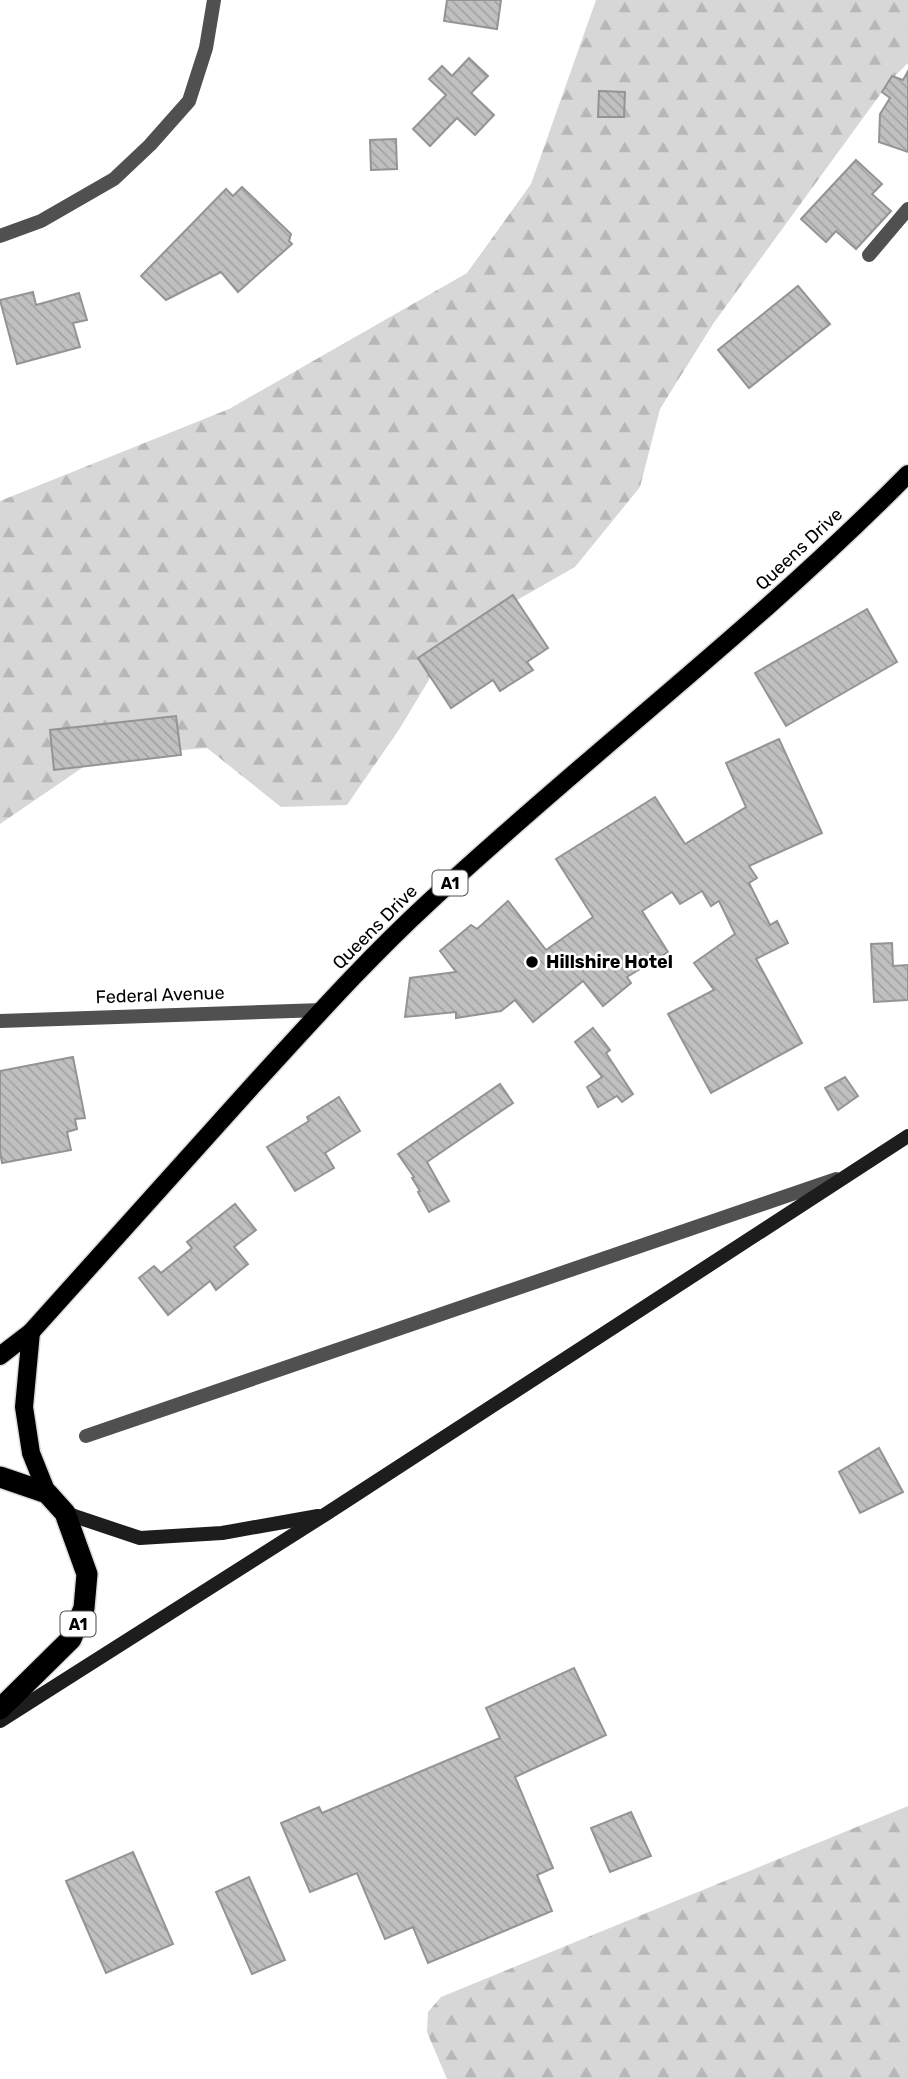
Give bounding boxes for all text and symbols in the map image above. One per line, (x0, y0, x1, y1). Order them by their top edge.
street label: Queens Drive (751, 503, 847, 595)
road number: A1 (433, 870, 468, 896)
street label: Queens Drive (328, 880, 422, 974)
place label: Hillshire Hotel (546, 951, 673, 973)
marker: Hillshire Hotel (524, 954, 540, 970)
street label: Federal Avenue (95, 982, 225, 1008)
road number: A1 (60, 1612, 96, 1636)

